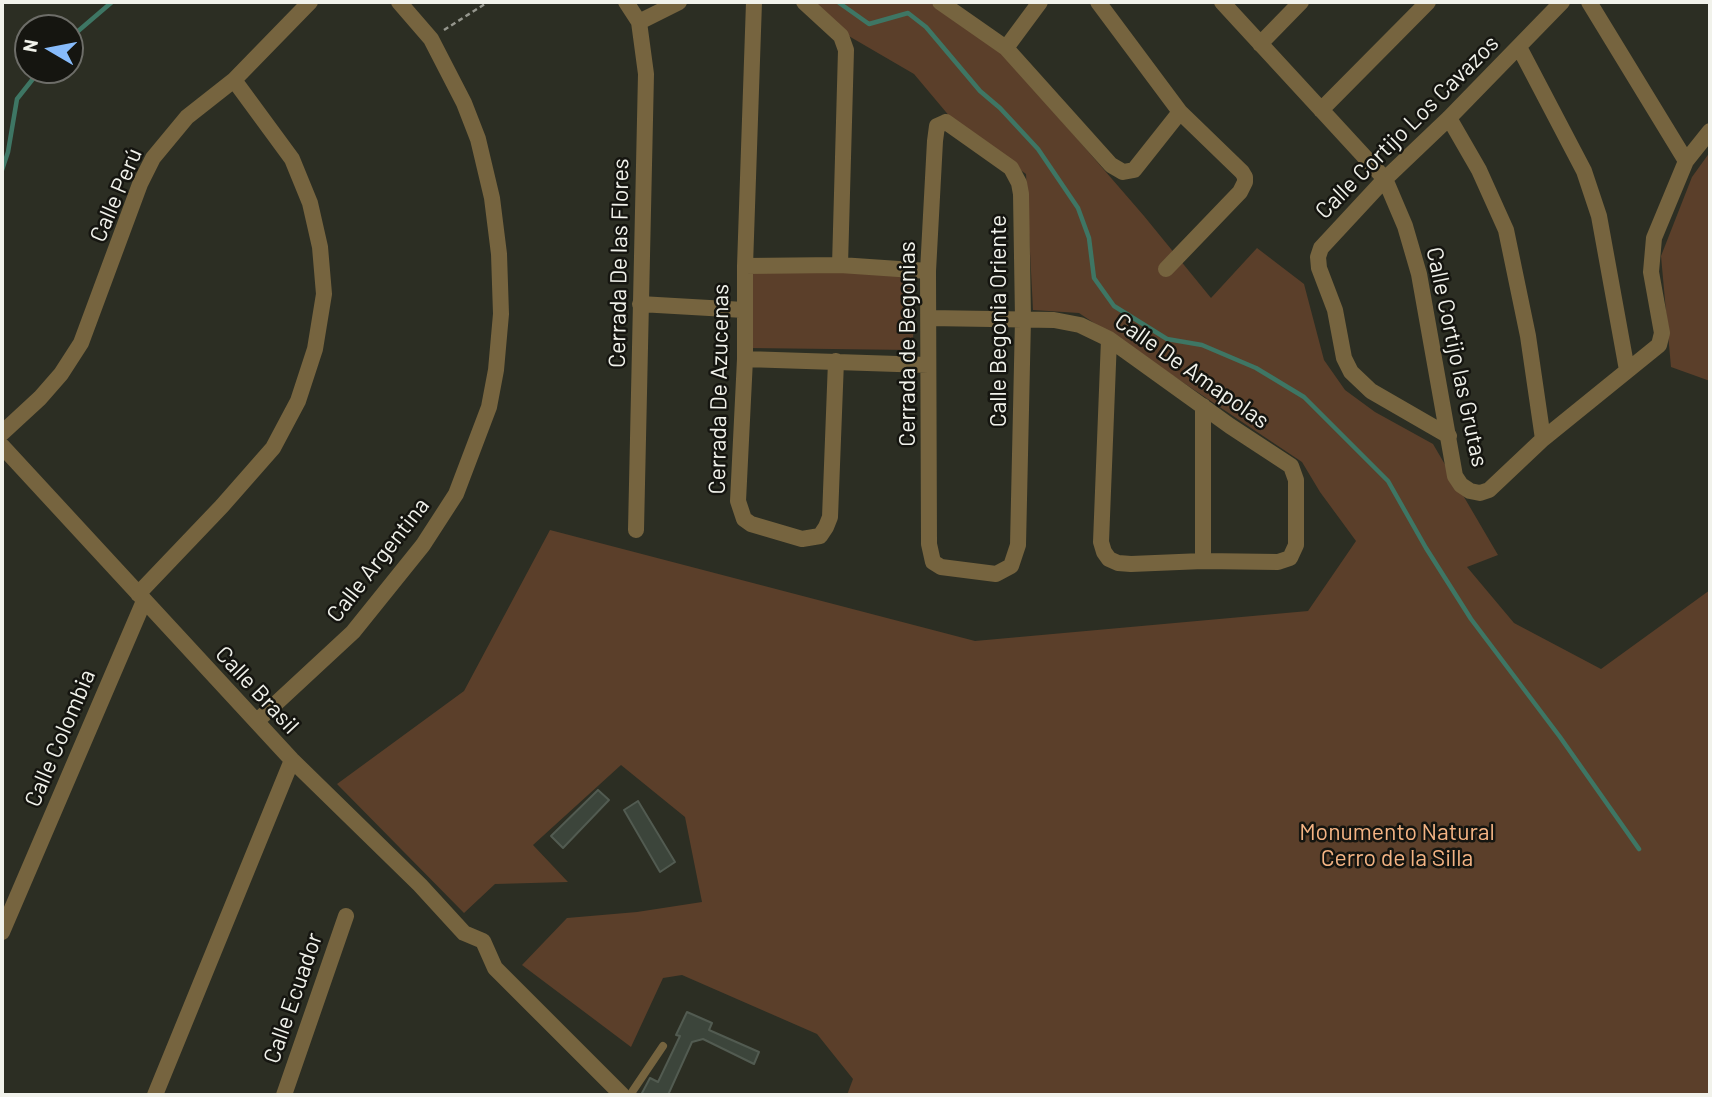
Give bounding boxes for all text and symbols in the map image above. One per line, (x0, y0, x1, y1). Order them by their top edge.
north arrow (14, 14, 84, 84)
street label: Calle Cortijo Los Cavazos (1310, 30, 1504, 224)
text: N (17, 37, 42, 54)
street label: Calle Perú (84, 144, 148, 246)
street label: Cerrada De las Flores (603, 158, 635, 368)
street label: Calle Begonia Oriente (984, 215, 1012, 427)
street label: Cerrada de Begonias (893, 241, 921, 447)
street label: Calle Cortijo las Grutas (1420, 245, 1494, 469)
street label: Cerrada De Azucenas (703, 284, 735, 494)
street label: Calle De Amapolas (1110, 308, 1274, 434)
street label: Calle Argentina (321, 492, 435, 628)
street label: Calle Brasil (209, 640, 305, 740)
street label: Calle Colombia (19, 665, 101, 811)
park label: Monumento Natural Cerro de la Silla (1299, 818, 1495, 872)
street label: Calle Ecuador (258, 929, 328, 1067)

